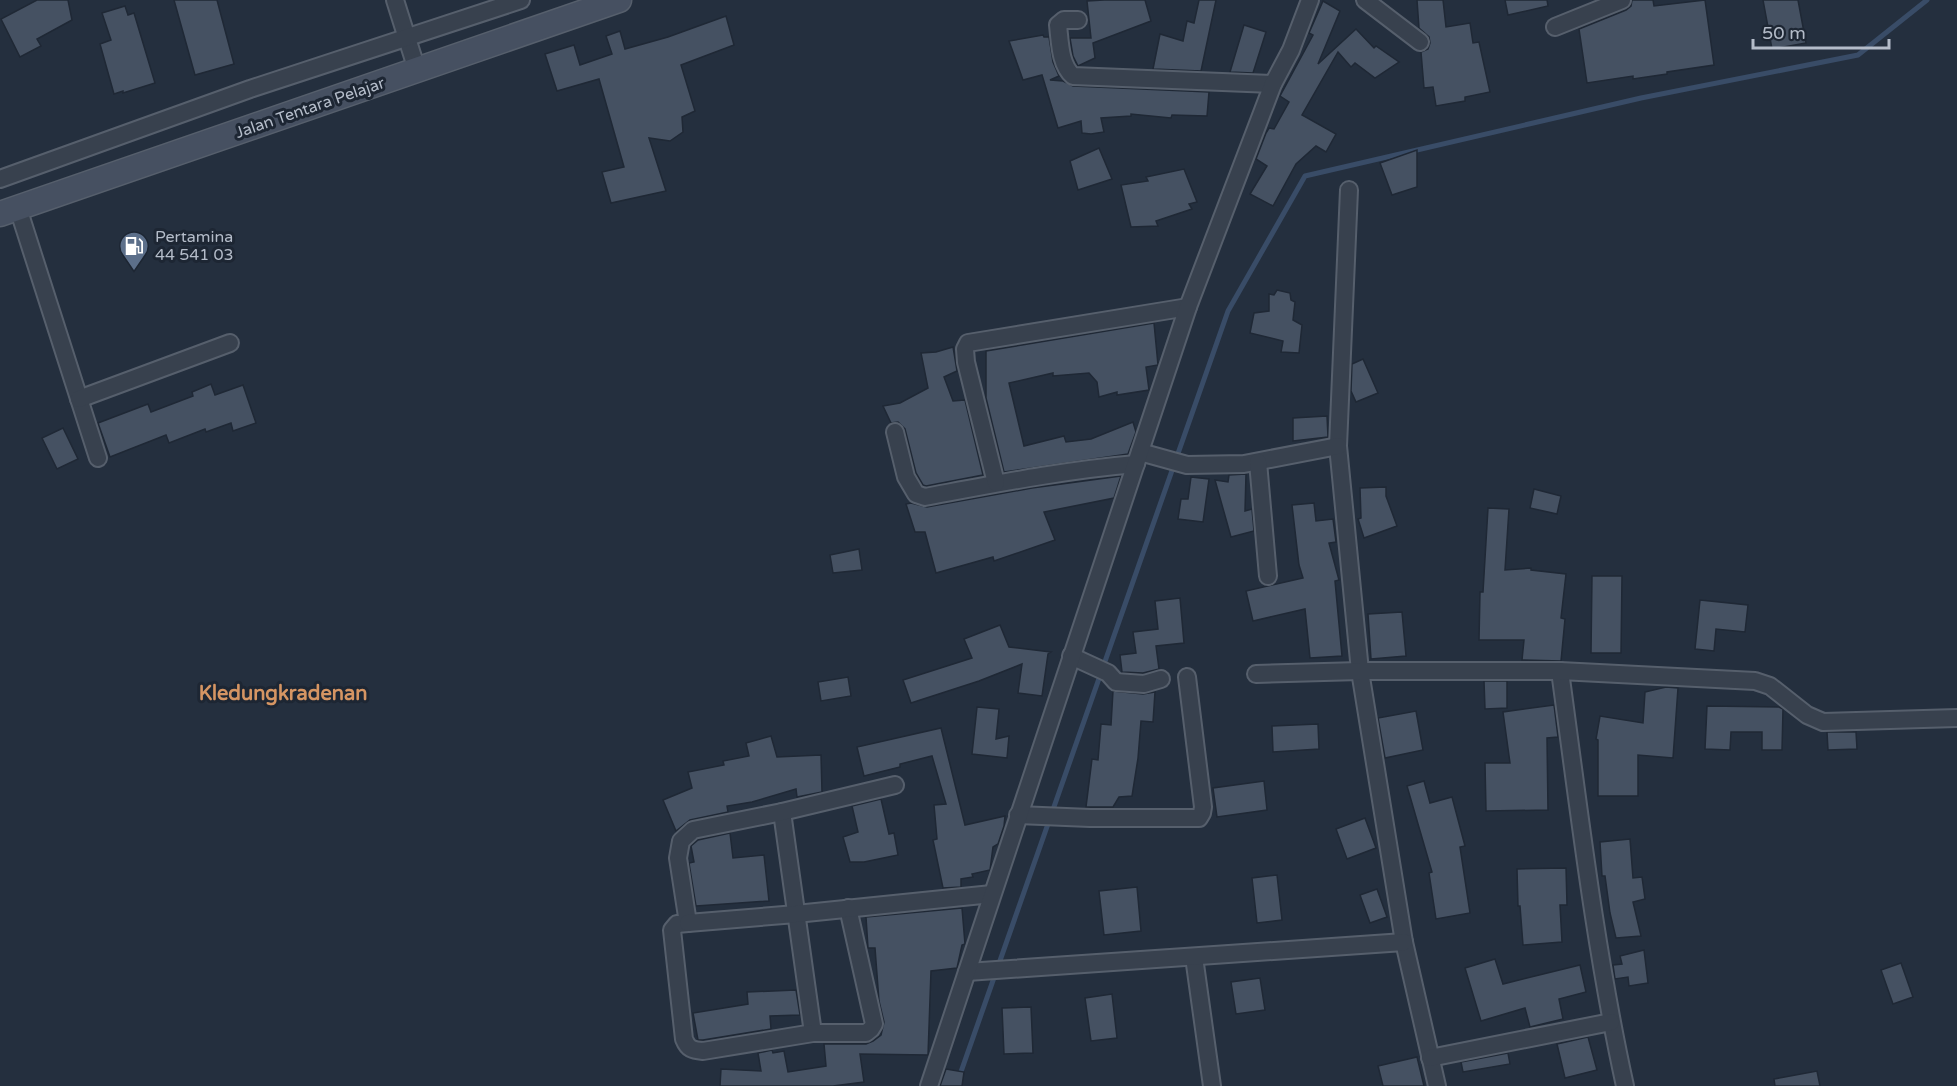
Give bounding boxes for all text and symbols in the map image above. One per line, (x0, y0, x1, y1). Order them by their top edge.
scale bar (1753, 12, 1890, 50)
text: 50 m (1762, 22, 1806, 44)
street label: Jalan Tentara Pelajar (233, 73, 388, 143)
place label: Pertamina 44 541 03 (155, 227, 234, 265)
fuel station icon: Pertamina 44 541 03 (118, 230, 150, 272)
district label: Kledungkradenan (199, 682, 367, 706)

